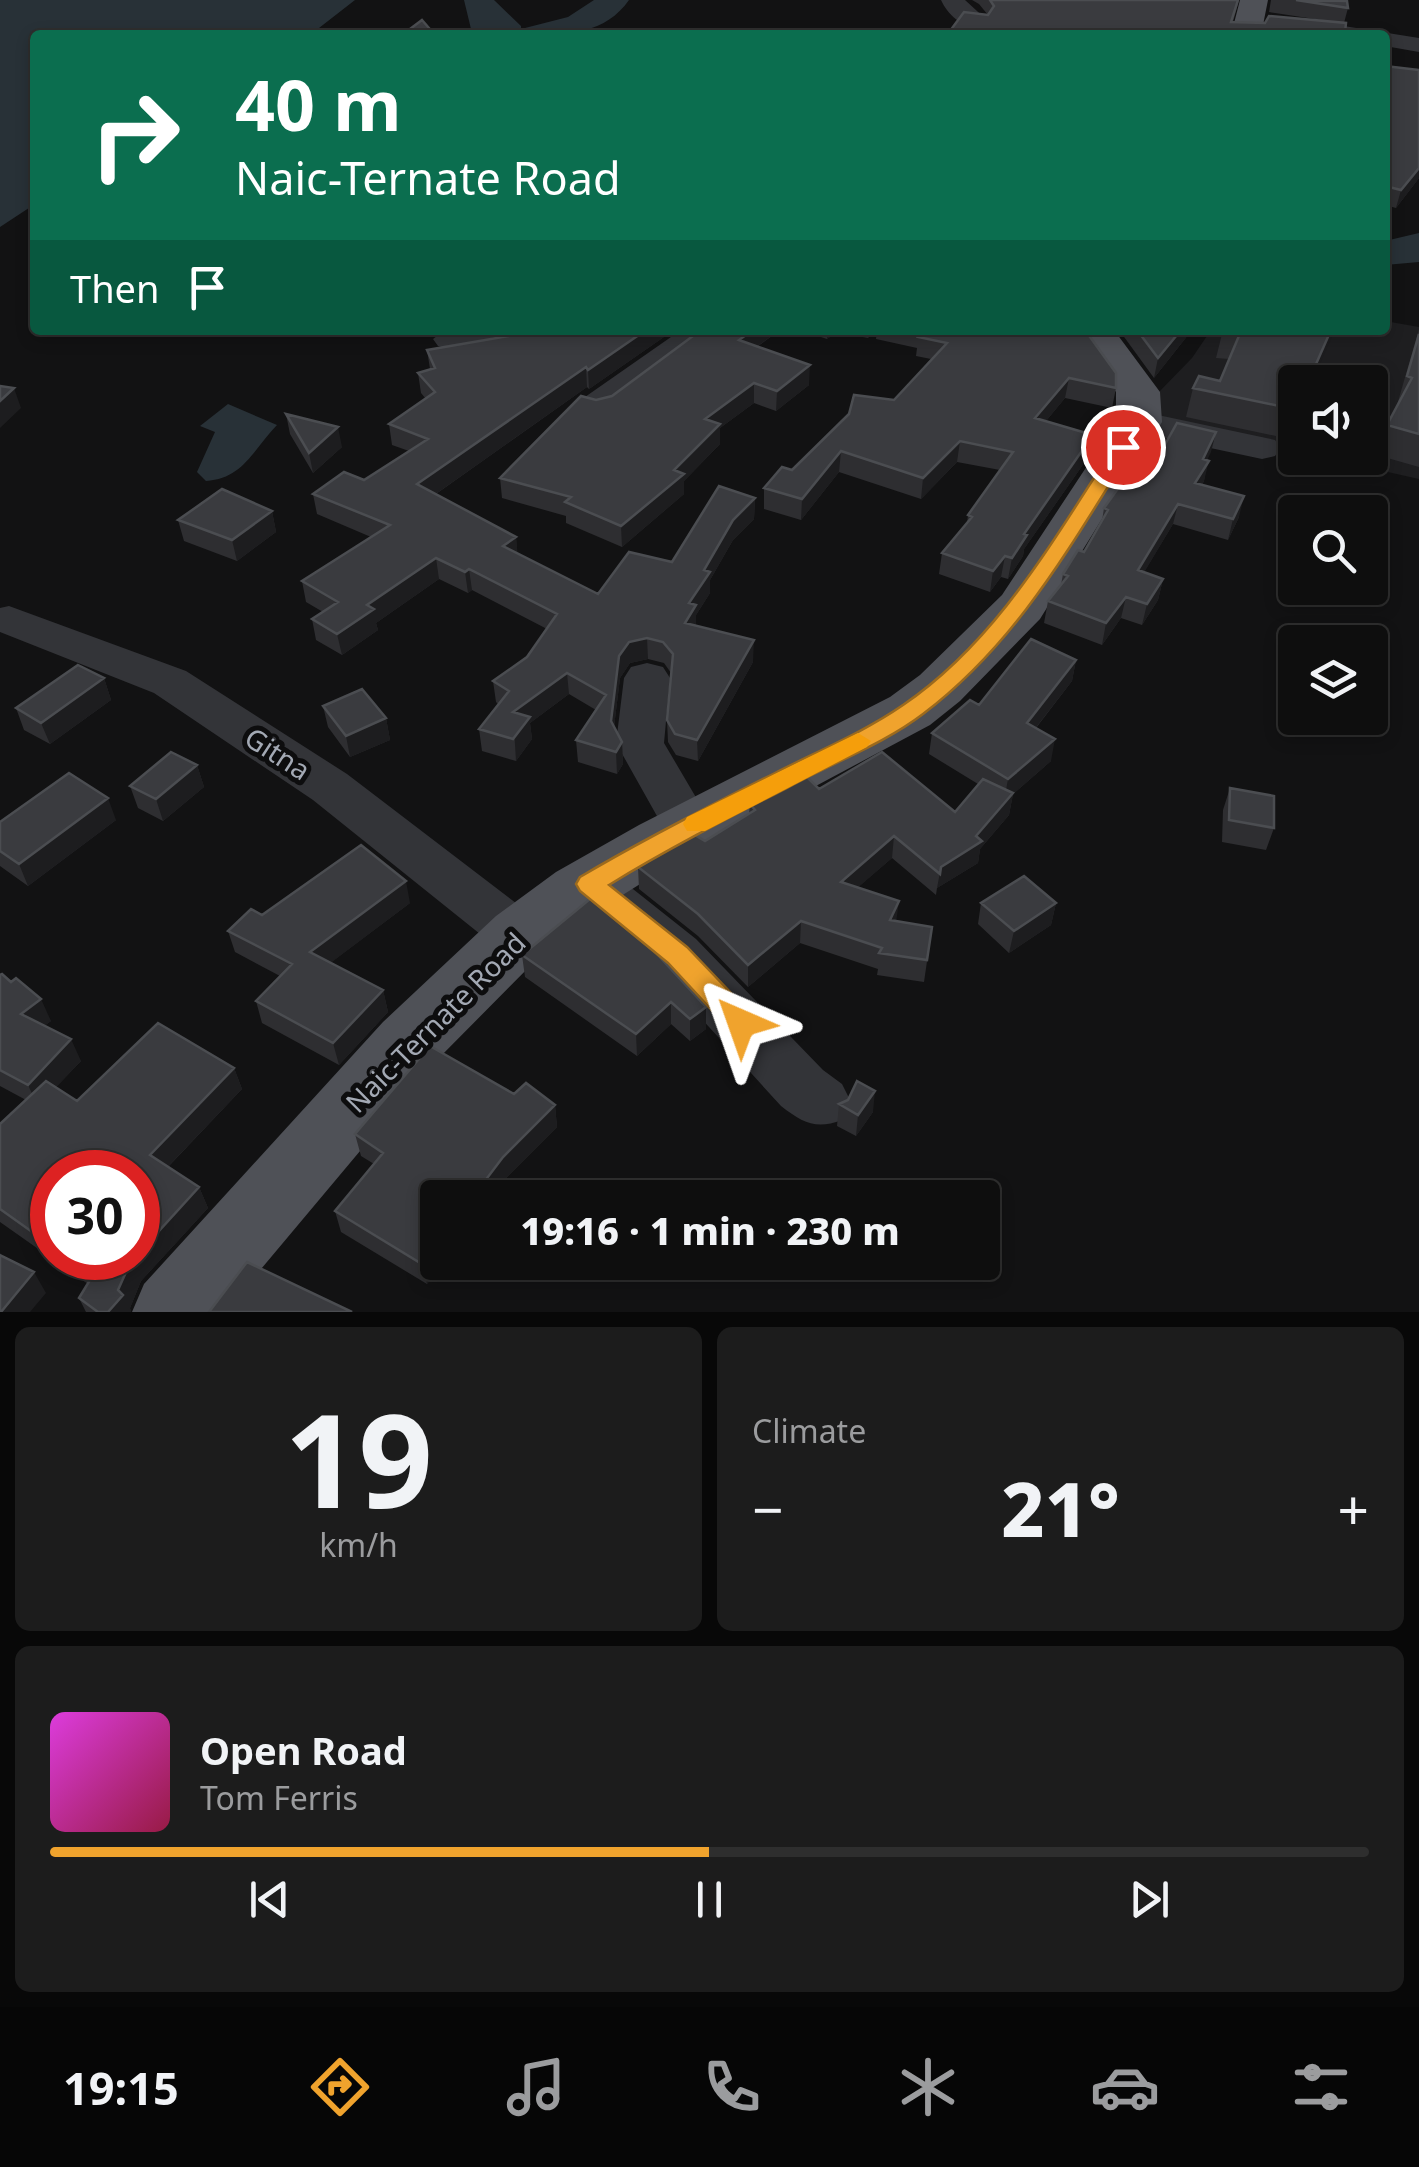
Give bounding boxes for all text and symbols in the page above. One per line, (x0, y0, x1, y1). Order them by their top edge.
text: 40 m (235, 56, 402, 152)
icon: right (70, 70, 200, 200)
text: Naic-Ternate Road (235, 147, 621, 208)
icon: arrive (180, 260, 235, 315)
text: Then (70, 262, 160, 314)
map controls (1278, 365, 1388, 735)
button: sound (1278, 365, 1388, 475)
pin (1081, 405, 1166, 490)
icon: arrive (1096, 420, 1151, 475)
button: search (1278, 495, 1388, 605)
button: layers (1278, 625, 1388, 735)
street label: Gitna (238, 718, 318, 788)
street label: Naic-Ternate Road (337, 924, 533, 1120)
position arrow (689, 971, 793, 1075)
speed limit sign: 30 (30, 1150, 160, 1280)
text: 19:16 · 1 min · 230 m (520, 1204, 900, 1256)
text: 19 (284, 1369, 433, 1546)
text: Climate (752, 1409, 866, 1452)
text: 21° (1001, 1457, 1120, 1559)
text: − (752, 1471, 783, 1546)
text: + (1338, 1471, 1369, 1546)
text: km/h (319, 1523, 398, 1566)
text: Open Road (200, 1724, 407, 1776)
text: Tom Ferris (200, 1776, 358, 1819)
icon: previous (242, 1872, 297, 1927)
icon: pause (682, 1872, 737, 1927)
icon: next (1122, 1872, 1177, 1927)
icon: directions (305, 2052, 375, 2122)
icon: music (501, 2052, 571, 2122)
icon: phone (697, 2052, 767, 2122)
icon: climate (893, 2052, 963, 2122)
icon: car (1090, 2052, 1160, 2122)
icon: filters (1286, 2052, 1356, 2122)
text: 19:15 (63, 2057, 179, 2118)

